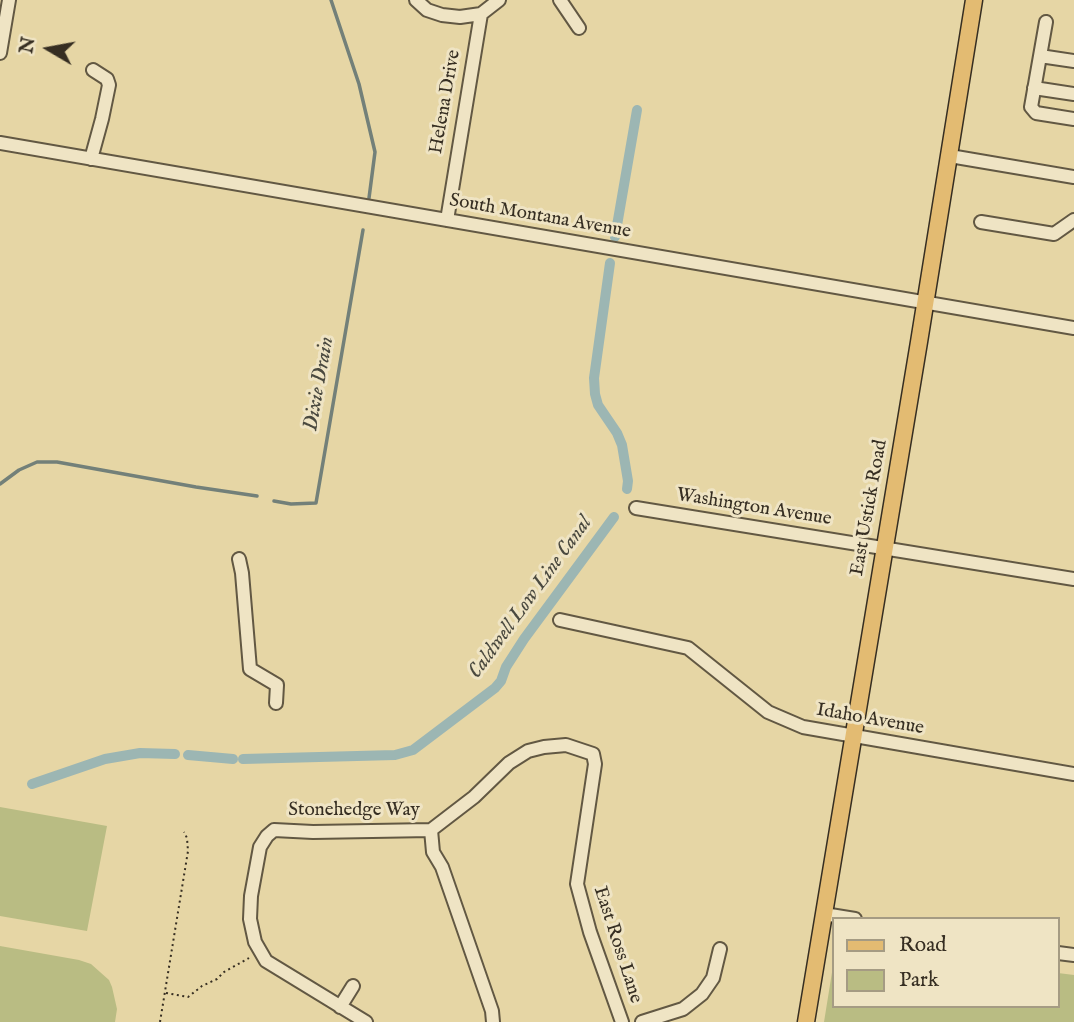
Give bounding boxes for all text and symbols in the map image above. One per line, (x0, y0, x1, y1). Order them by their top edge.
north arrow (14, 14, 84, 84)
text: N (15, 35, 42, 56)
street label: Helena Drive (426, 48, 466, 156)
street label: South Montana Avenue (448, 190, 632, 244)
water label: Dixie Drain (299, 335, 341, 433)
street label: East Ustick Road (847, 438, 893, 578)
street label: Washington Avenue (675, 485, 833, 531)
water label: Caldwell Low Line Canal (464, 512, 598, 684)
street label: Idaho Avenue (814, 699, 926, 741)
street label: Stonehedge Way (288, 800, 420, 822)
street label: East Ross Lane (587, 884, 647, 1006)
legend (832, 917, 1060, 1008)
text: Road (899, 932, 946, 959)
text: Park (899, 967, 939, 994)

